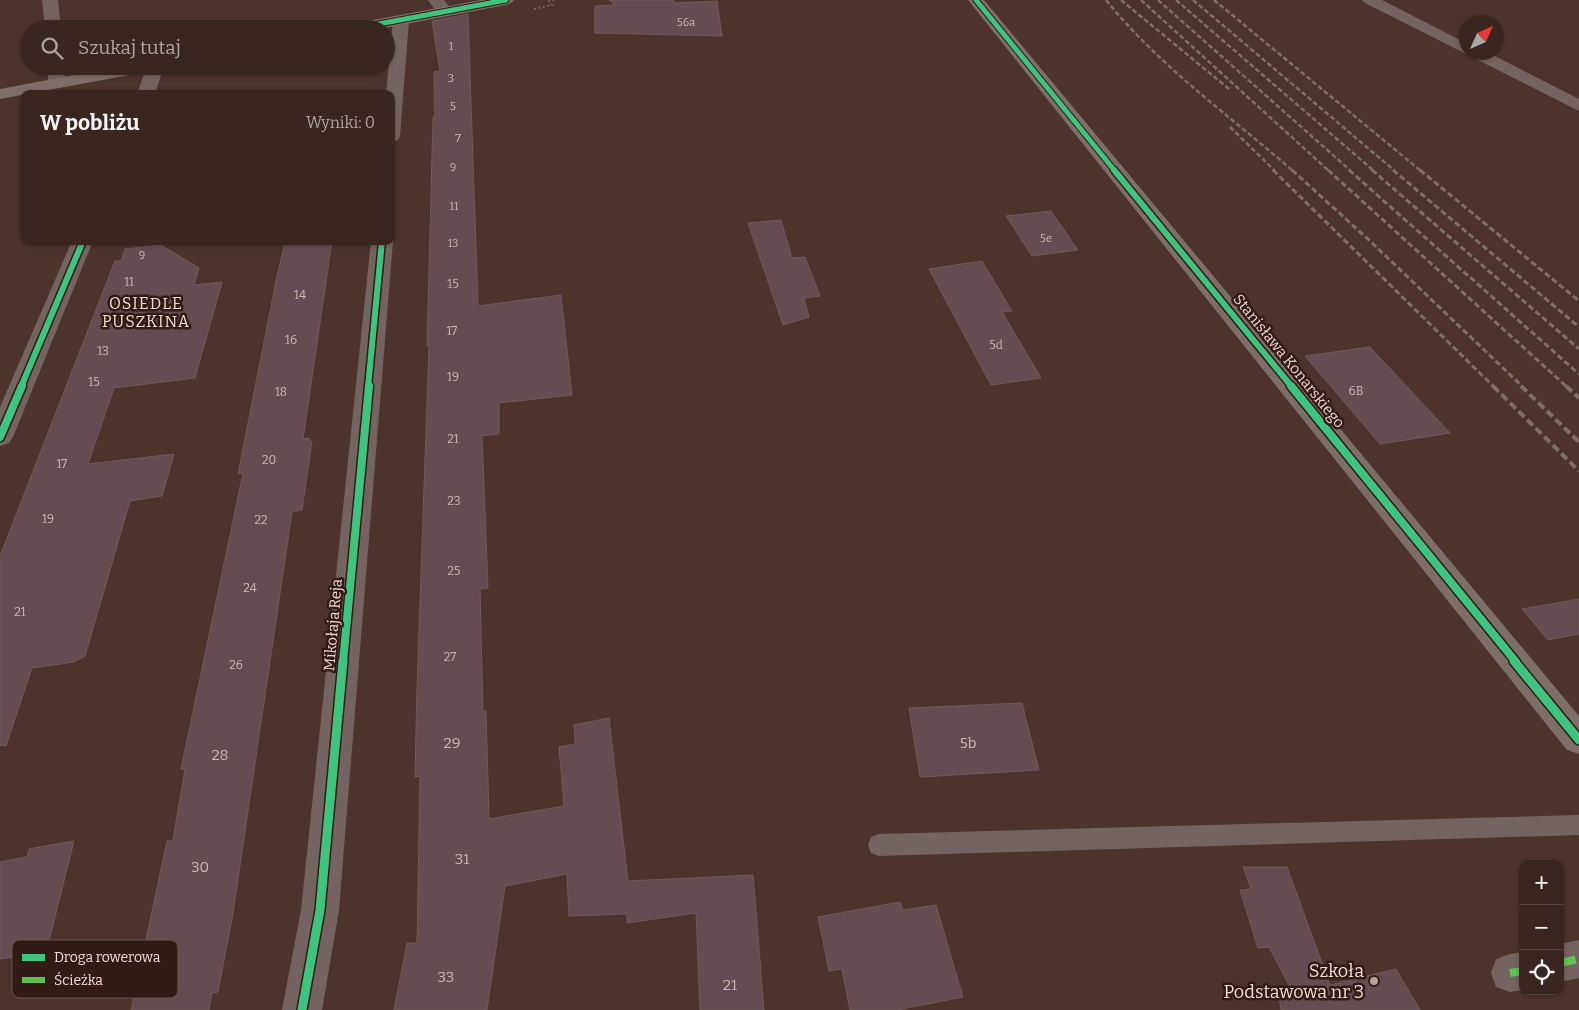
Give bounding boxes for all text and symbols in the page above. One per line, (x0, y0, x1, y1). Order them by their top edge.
north arrow (1459, 15, 1504, 60)
house number: 56a (677, 16, 695, 29)
search box (20, 20, 395, 75)
icon: search (38, 34, 66, 62)
text: Szukaj tutaj (78, 36, 181, 59)
house number: 1 (449, 40, 454, 53)
house number: 3 (448, 72, 454, 85)
house number: 5 (450, 100, 456, 113)
text: W pobliżu (40, 110, 140, 136)
text: Wyniki: 0 (306, 113, 375, 132)
house number: 7 (455, 132, 461, 145)
house number: 9 (450, 161, 456, 174)
house number: 11 (450, 200, 459, 213)
house number: 5e (1040, 232, 1052, 245)
house number: 13 (448, 237, 458, 250)
house number: 9 (139, 249, 145, 262)
house number: 11 (124, 275, 134, 289)
house number: 15 (447, 277, 459, 291)
house number: 14 (294, 288, 306, 302)
street label: Stanisława Konarskiego (1230, 291, 1348, 431)
district label: OSIEDLE PUSZKINA (102, 294, 190, 331)
house number: 17 (447, 324, 457, 338)
house number: 16 (285, 333, 297, 347)
house number: 5d (989, 338, 1003, 352)
house number: 13 (97, 344, 109, 358)
house number: 19 (447, 370, 459, 384)
house number: 15 (88, 375, 100, 389)
house number: 6B (1349, 384, 1363, 398)
house number: 18 (275, 385, 287, 399)
house number: 21 (447, 432, 459, 446)
house number: 20 (262, 453, 276, 467)
house number: 17 (57, 457, 67, 471)
house number: 23 (447, 494, 461, 508)
house number: 19 (42, 512, 54, 526)
house number: 22 (254, 513, 268, 527)
house number: 25 (448, 564, 460, 578)
street label: Mikołaja Reja (320, 578, 346, 672)
house number: 24 (243, 581, 257, 595)
house number: 21 (14, 605, 26, 619)
house number: 27 (444, 650, 456, 664)
house number: 26 (229, 658, 243, 672)
house number: 29 (444, 734, 460, 752)
house number: 5b (960, 734, 976, 752)
house number: 28 (211, 746, 229, 764)
house number: 31 (455, 850, 469, 868)
house number: 30 (191, 858, 209, 876)
map controls (1519, 860, 1564, 995)
button: + (1519, 860, 1564, 905)
button: − (1519, 905, 1564, 950)
legend (12, 940, 178, 998)
text: Droga rowerowa (54, 949, 161, 966)
button: locate (1519, 950, 1564, 995)
place label: Szkoła Podstawowa nr 3 (1223, 960, 1364, 1003)
house number: 33 (438, 968, 454, 986)
text: Ścieżka (54, 971, 103, 989)
marker: Szkoła Podstawowa nr 3 (1368, 975, 1380, 987)
house number: 21 (723, 976, 737, 994)

